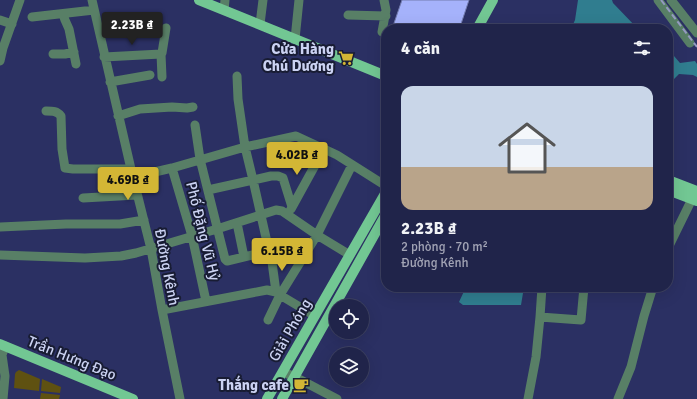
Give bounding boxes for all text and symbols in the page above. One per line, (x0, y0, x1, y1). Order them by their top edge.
pin: 2.23B ₫ (95, 12, 169, 46)
text: 2.23B ₫ (111, 17, 153, 33)
icon: filters (631, 37, 653, 59)
text: 4 căn (401, 38, 440, 59)
place label: Cửa Hàng Chú Dương (263, 40, 334, 75)
supermarket icon: Cửa Hàng Chú Dương (337, 49, 355, 67)
icon: home (491, 112, 563, 184)
pin: 4.02B ₫ (260, 142, 334, 176)
text: 4.02B ₫ (276, 147, 318, 163)
pin: 4.69B ₫ (91, 167, 165, 201)
text: 4.69B ₫ (107, 172, 149, 188)
street label: Phố Đặng Vũ Hỷ (182, 180, 224, 282)
text: 2.23B ₫ (401, 218, 457, 239)
street label: Đường Kênh (151, 227, 183, 307)
pin: 6.15B ₫ (245, 238, 319, 272)
text: 2 phòng · 70 m² (401, 239, 488, 255)
text: 6.15B ₫ (261, 243, 303, 259)
text: Đường Kênh (401, 255, 469, 271)
street label: Giải Phóng (265, 295, 315, 365)
map controls (329, 299, 369, 387)
button: locate (329, 299, 369, 339)
street label: Trần Hưng Đạo (25, 332, 119, 384)
button: layers (329, 347, 369, 387)
place label: Thắng cafe (218, 375, 289, 394)
cafe icon: Thắng cafe (292, 376, 310, 394)

